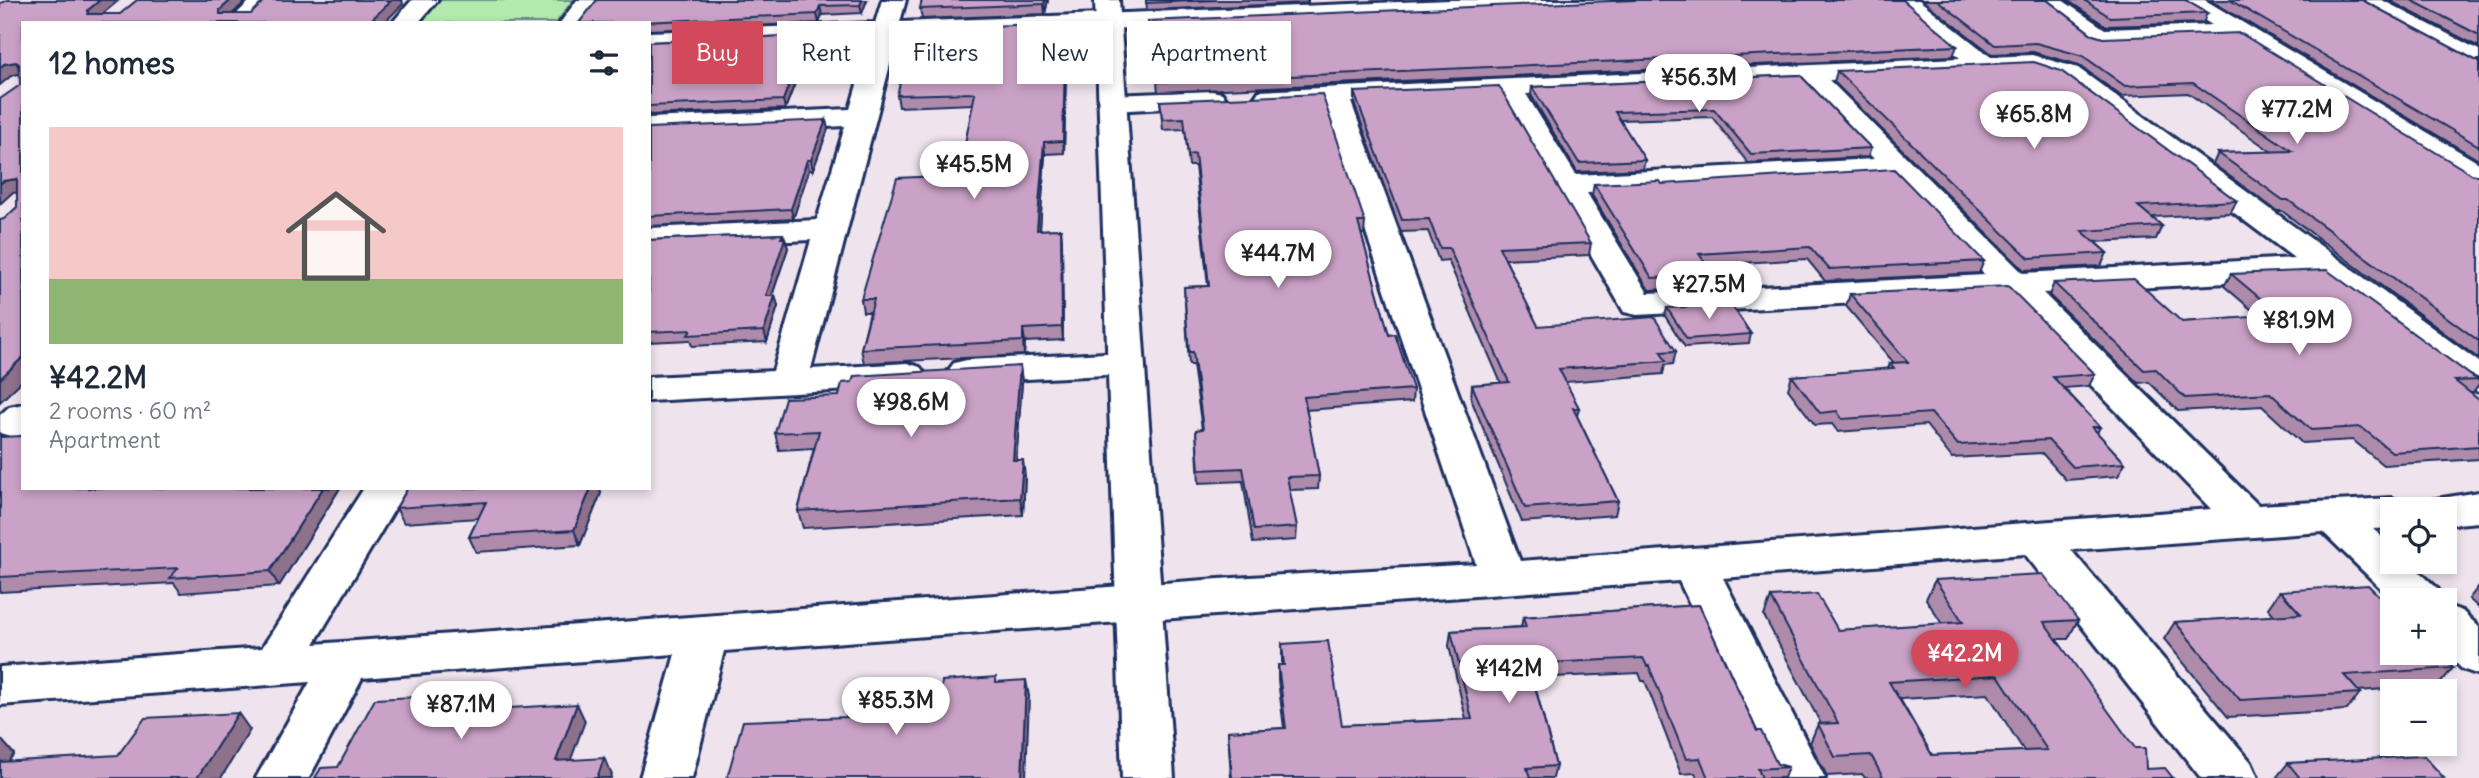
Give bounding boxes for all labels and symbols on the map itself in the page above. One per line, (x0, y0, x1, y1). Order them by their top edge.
pin: ¥56.3M (1642, 54, 1756, 114)
pin: ¥77.2M (2240, 86, 2354, 146)
pin: ¥65.8M (1977, 92, 2091, 151)
pin: ¥45.5M (917, 142, 1031, 201)
pin: ¥44.7M (1221, 230, 1335, 290)
pin: ¥27.5M (1652, 262, 1766, 321)
pin: ¥81.9M (2242, 298, 2356, 357)
pin: ¥98.6M (854, 380, 968, 439)
pin: ¥42.2M (1908, 630, 2022, 690)
pin: ¥142M (1460, 646, 1558, 705)
pin: ¥85.3M (839, 678, 953, 737)
pin: ¥87.1M (404, 682, 518, 741)

